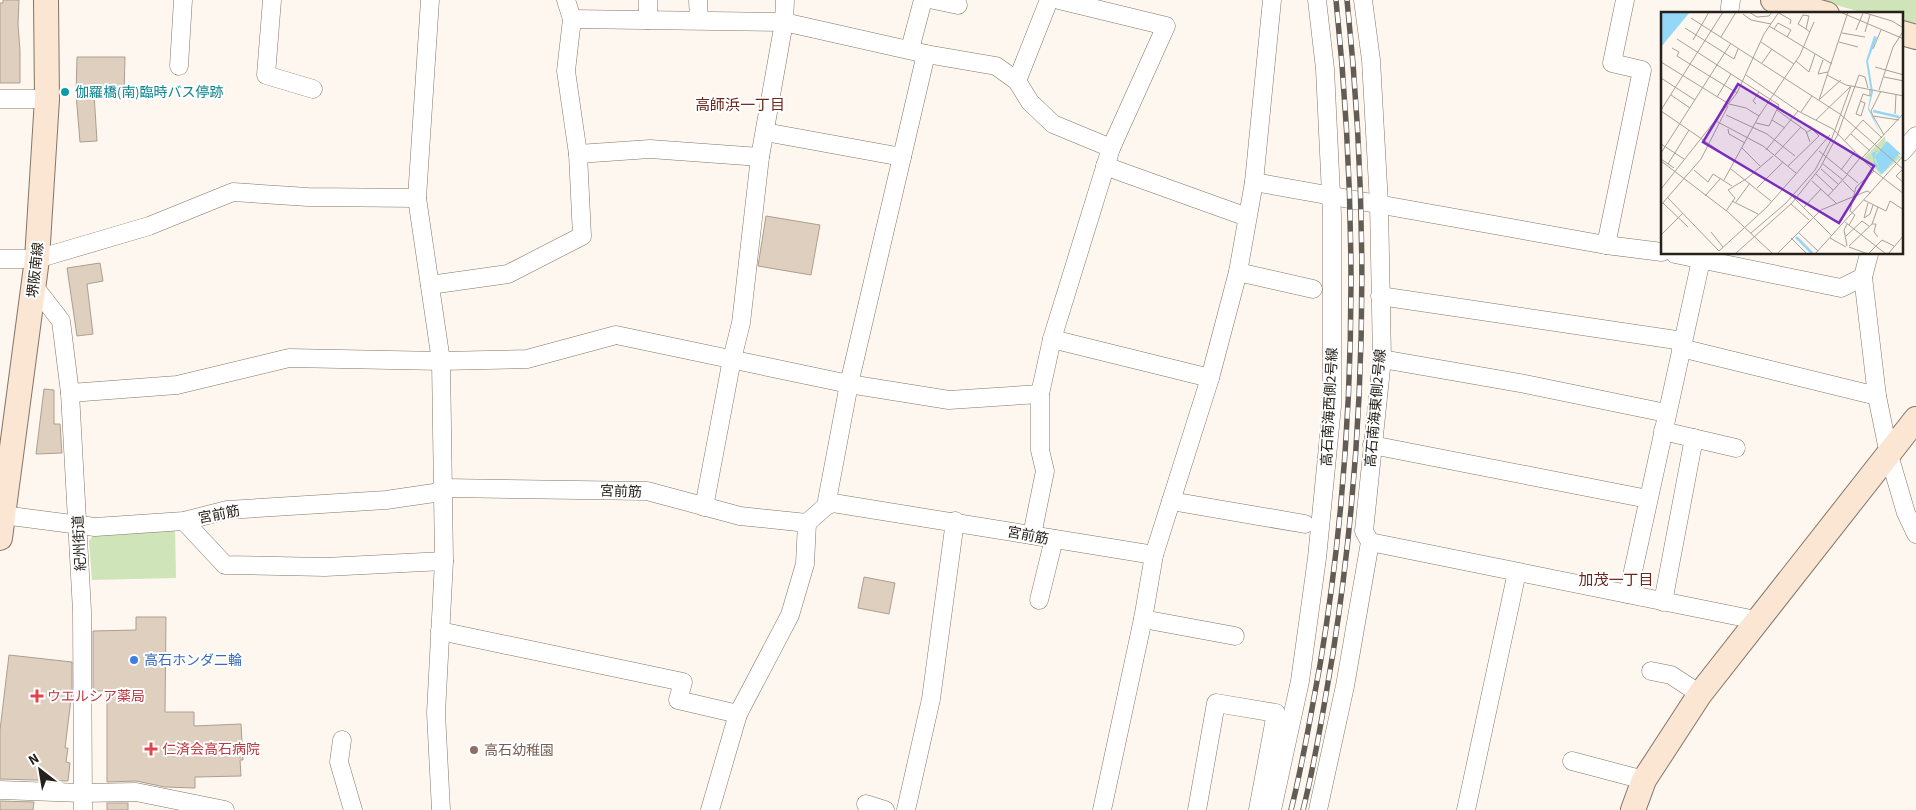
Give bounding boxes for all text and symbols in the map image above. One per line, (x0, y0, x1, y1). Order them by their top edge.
inset map (1661, 12, 1904, 255)
place label: 伽羅橋(南)臨時バス停跡 (75, 83, 223, 103)
marker: 伽羅橋(南)臨時バス停跡 (59, 86, 71, 98)
district label: 高師浜一丁目 (695, 95, 785, 116)
street label: 堺阪南線 (23, 241, 49, 299)
street label: 高石南海西側2号線 (1317, 347, 1343, 467)
street label: 高石南海東側2号線 (1361, 348, 1391, 468)
street label: 宮前筋 (600, 481, 642, 503)
street label: 宮前筋 (197, 501, 242, 529)
street label: 紀州街道 (69, 514, 91, 571)
street label: 宮前筋 (1005, 522, 1050, 550)
district label: 加茂一丁目 (1578, 570, 1654, 591)
place label: 高石ホンダ二輪 (144, 651, 242, 671)
marker: 高石ホンダ二輪 (128, 654, 140, 666)
place label: ウエルシア薬局 (47, 687, 145, 707)
marker: ウエルシア薬局 (31, 690, 43, 702)
place label: 仁済会高石病院 (162, 740, 260, 760)
place label: 高石幼稚園 (484, 741, 554, 761)
marker: 仁済会高石病院 (144, 742, 158, 756)
marker: 高石幼稚園 (468, 744, 480, 756)
north arrow (15, 745, 65, 795)
text: N (25, 749, 43, 771)

